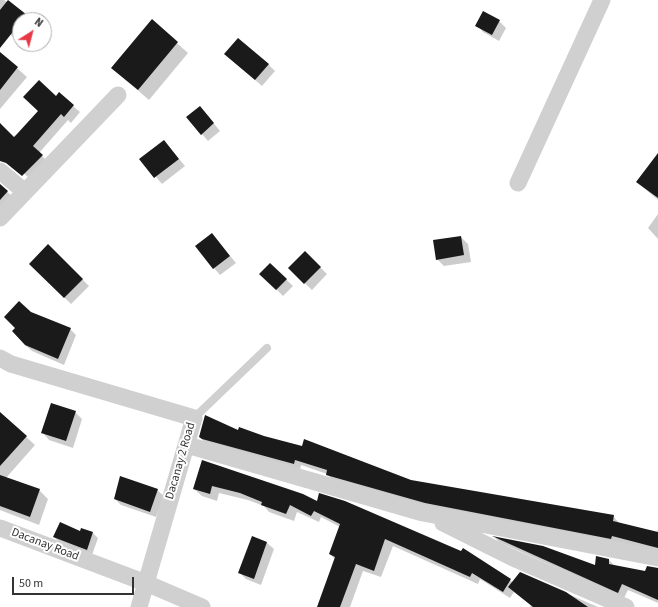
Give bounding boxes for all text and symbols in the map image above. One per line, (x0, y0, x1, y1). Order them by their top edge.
north arrow (12, 12, 52, 52)
text: N (31, 14, 46, 31)
street label: Dacanay 2 Road (163, 421, 199, 501)
street label: Dacanay Road (9, 526, 81, 564)
scale bar (14, 569, 136, 595)
text: 50 m (19, 575, 43, 592)

